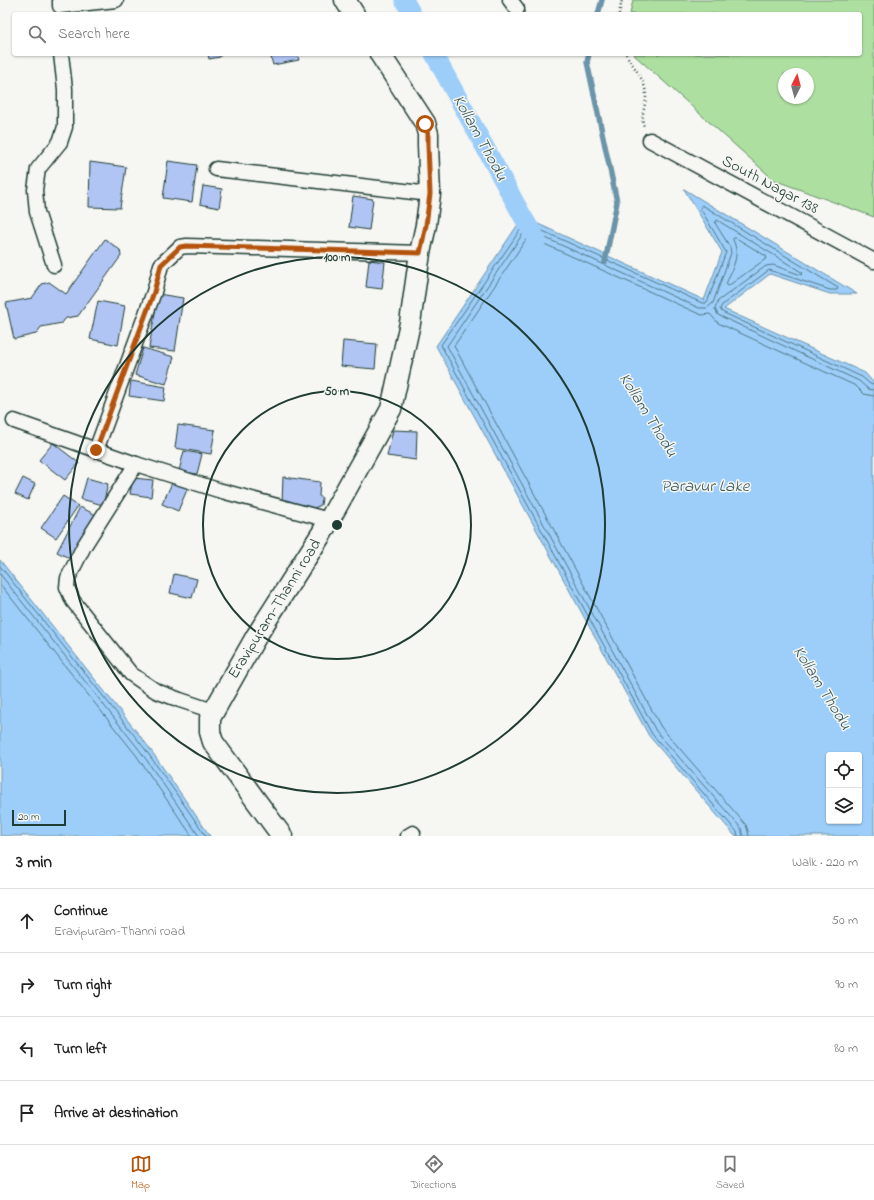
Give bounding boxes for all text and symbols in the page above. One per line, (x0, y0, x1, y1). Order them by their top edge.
search box (12, 12, 862, 56)
icon: search (26, 23, 48, 45)
text: Search here (58, 23, 130, 45)
north arrow (778, 68, 814, 104)
water label: Kollam Thodu (446, 90, 514, 186)
route start (416, 115, 434, 133)
street label: South Nagar 138 (717, 149, 823, 221)
text: 100 m (324, 249, 351, 267)
water label: Kollam Thodu (612, 368, 684, 462)
text: 50 m (325, 383, 350, 401)
route end (87, 441, 105, 459)
water label: Paravur Lake (661, 474, 751, 499)
centre of rings (330, 518, 344, 532)
street label: Eravipuram-Thanni road (222, 534, 328, 684)
water label: Kollam Thodu (786, 641, 858, 735)
map controls (826, 752, 862, 824)
button: locate (826, 752, 862, 788)
button: layers (826, 788, 862, 824)
scale bar (12, 808, 66, 827)
text: 20 m (18, 809, 40, 825)
text: 3 min (16, 850, 52, 875)
text: Walk · 220 m (792, 853, 858, 872)
text: Continue (54, 900, 108, 922)
icon: ahead (16, 910, 38, 932)
text: 50 m (832, 911, 858, 930)
text: Eravipuram-Thanni road (54, 922, 185, 941)
icon: right (16, 974, 38, 996)
text: Turn right (54, 974, 112, 996)
text: 90 m (835, 975, 858, 994)
icon: left (16, 1038, 38, 1060)
text: Turn left (54, 1038, 107, 1060)
text: 80 m (834, 1039, 858, 1058)
icon: arrive (16, 1102, 38, 1124)
text: Arrive at destination (54, 1102, 178, 1124)
tab: Map (130, 1153, 152, 1193)
tab: Directions (411, 1153, 456, 1193)
tab: Saved (716, 1153, 744, 1193)

